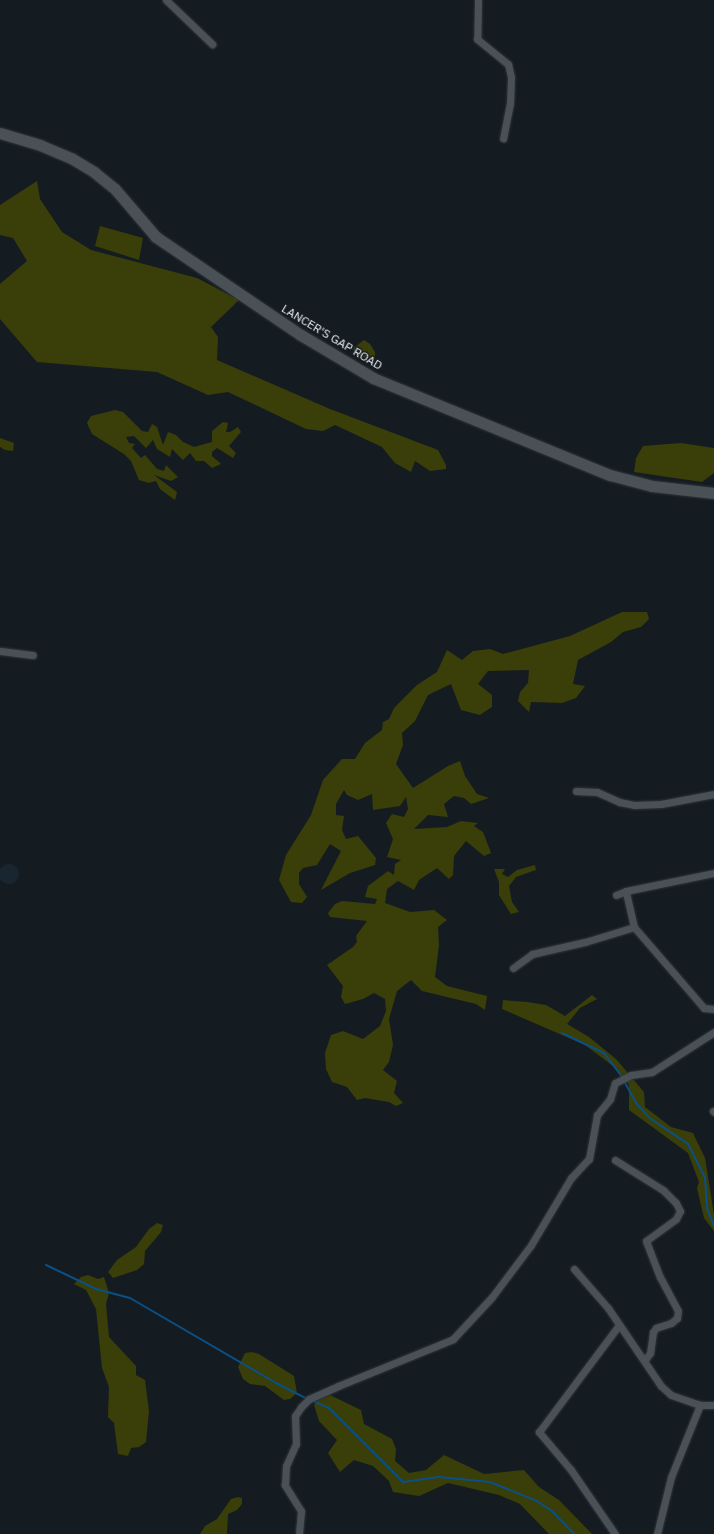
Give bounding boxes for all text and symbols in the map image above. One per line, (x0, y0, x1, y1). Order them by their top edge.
street label: LANCER'S GAP ROAD (279, 301, 385, 373)

